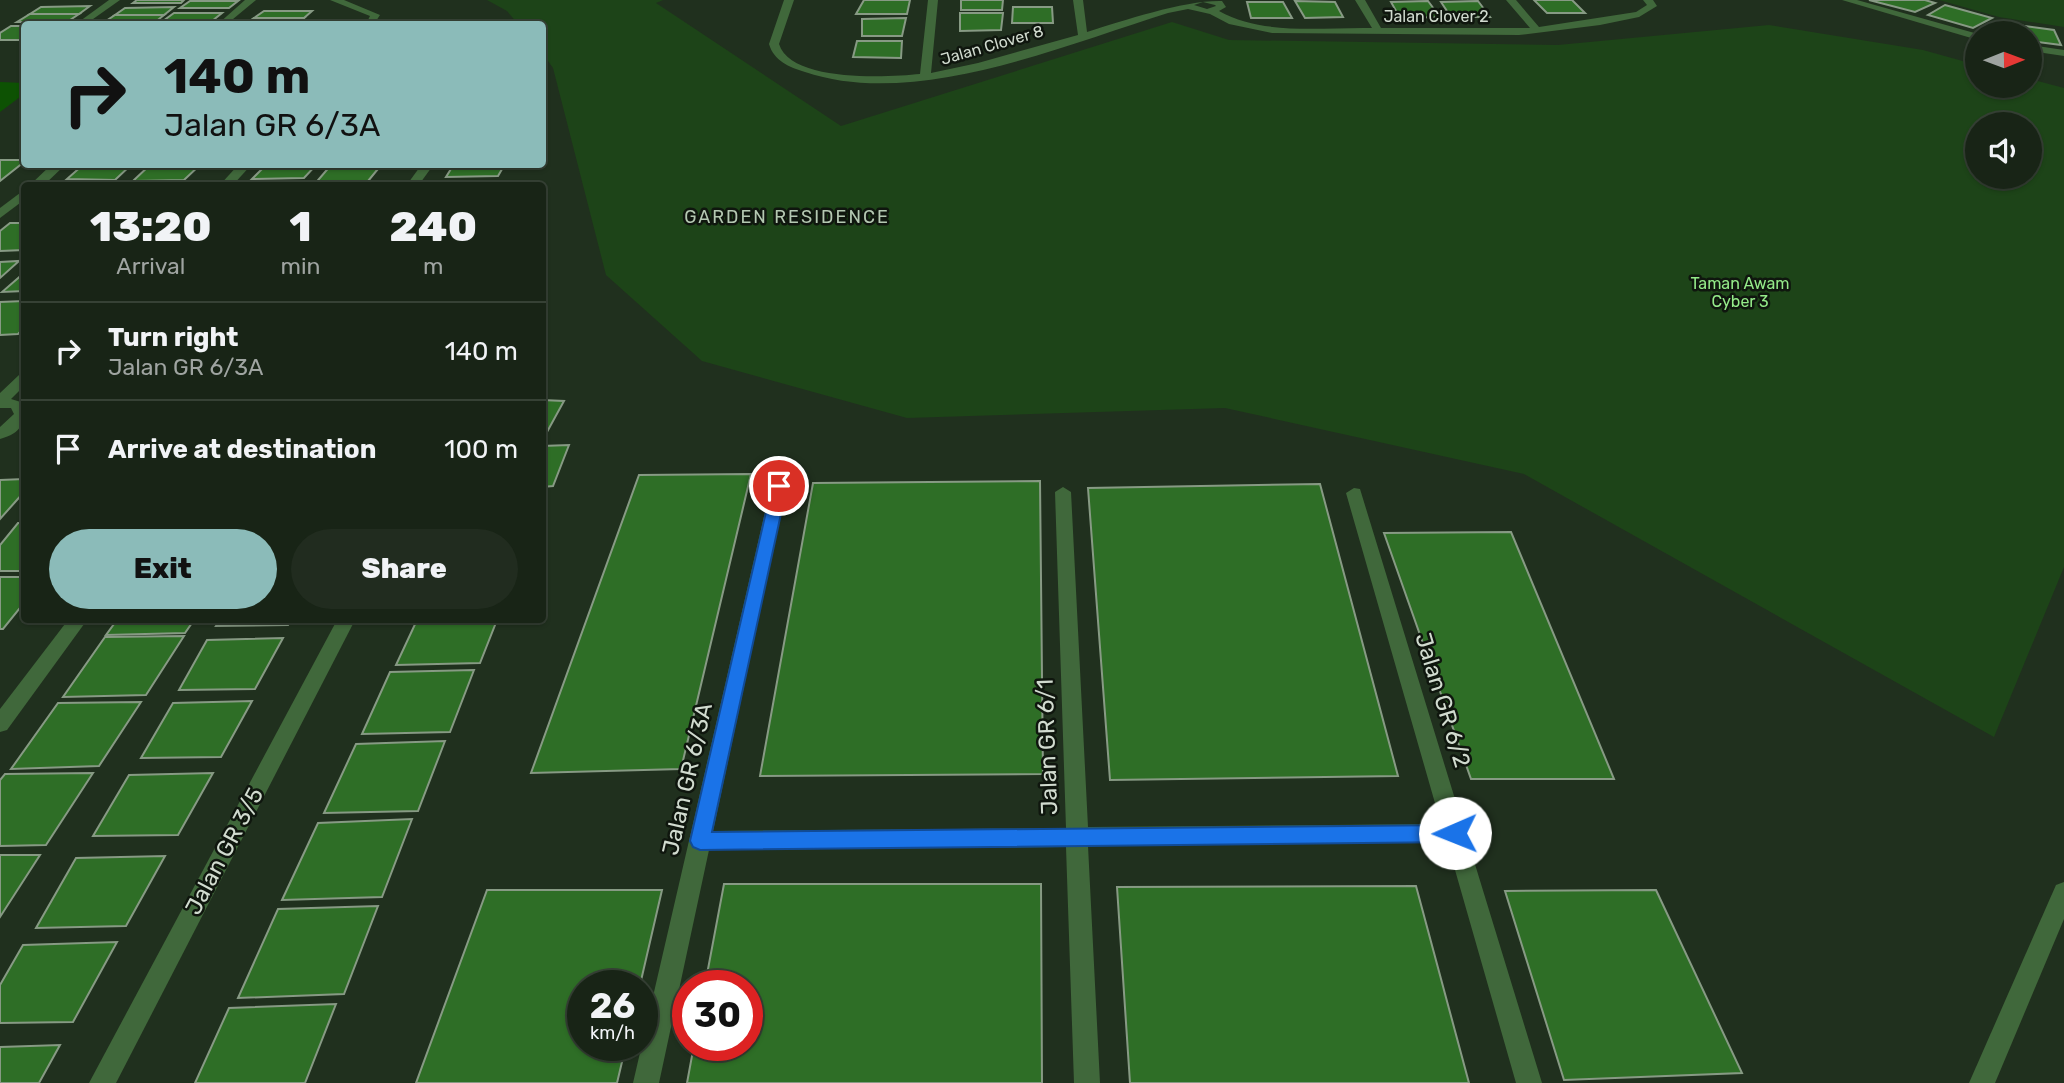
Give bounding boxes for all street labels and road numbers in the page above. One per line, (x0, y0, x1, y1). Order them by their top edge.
street label: Jalan Clover 2 (1383, 7, 1489, 26)
street label: Jalan Clover 8 (938, 21, 1046, 69)
street label: Jalan GR 6/2 (1409, 629, 1477, 771)
street label: Jalan GR 6/1 (1031, 679, 1063, 815)
street label: Jalan GR 6/3A (656, 700, 718, 858)
street label: Jalan GR 3/5 (179, 783, 269, 919)

